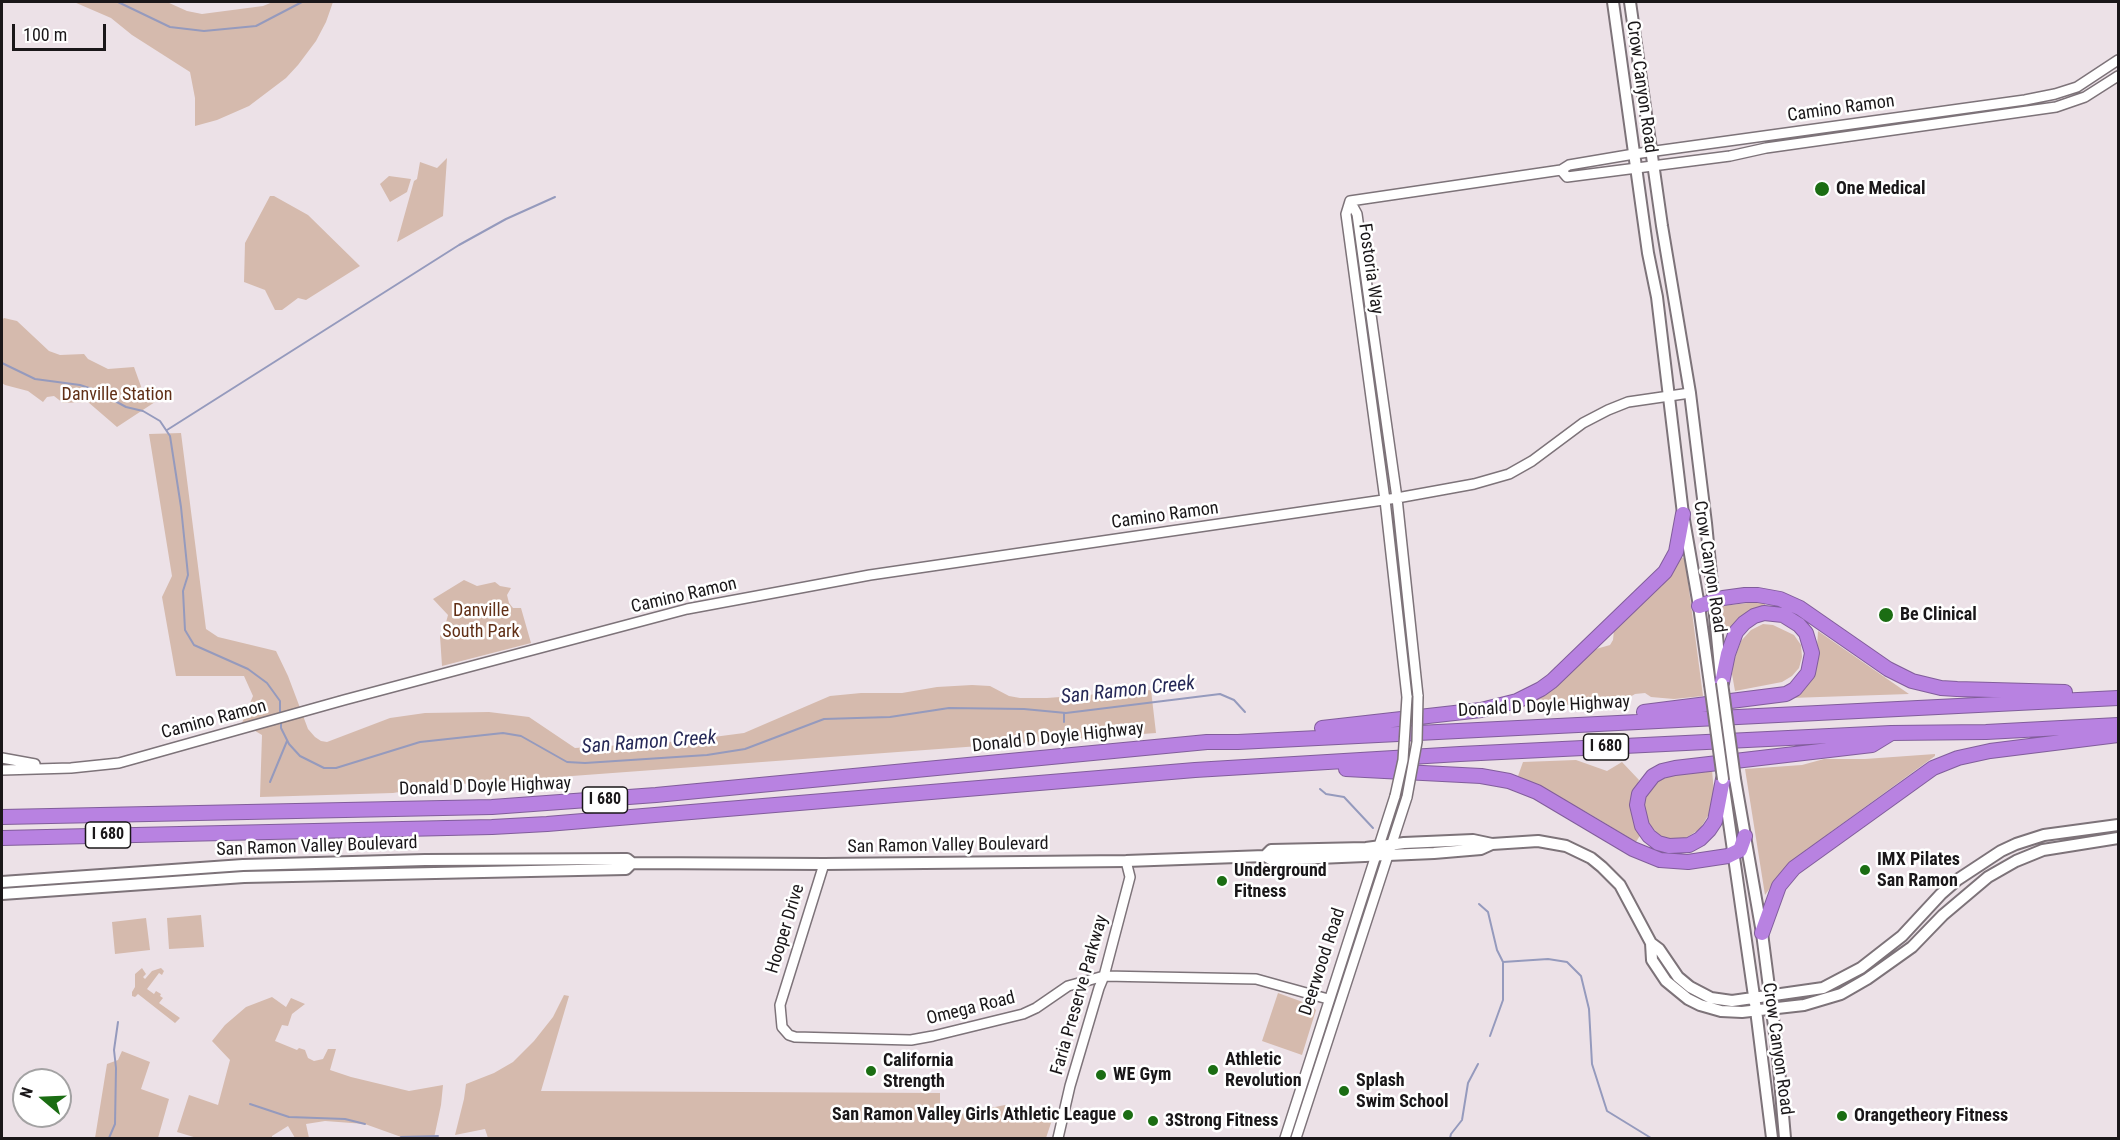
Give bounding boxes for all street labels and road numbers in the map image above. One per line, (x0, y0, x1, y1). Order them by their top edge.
street label: Crow Canyon Road (1621, 19, 1661, 155)
street label: Camino Ramon (1786, 91, 1896, 127)
street label: Fostoria Way (1353, 222, 1387, 316)
street label: Camino Ramon (1110, 498, 1220, 534)
street label: Crow Canyon Road (1688, 499, 1730, 635)
street label: Camino Ramon (629, 573, 739, 619)
street label: Donald D Doyle Highway (1457, 692, 1631, 722)
street label: Camino Ramon (159, 696, 269, 744)
street label: Donald D Doyle Highway (971, 718, 1145, 758)
road number: I 680 (1584, 734, 1628, 760)
street label: Donald D Doyle Highway (399, 773, 571, 801)
road number: I 680 (582, 787, 628, 813)
road number: I 680 (86, 822, 130, 848)
street label: San Ramon Valley Boulevard (216, 833, 418, 861)
street label: San Ramon Valley Boulevard (847, 833, 1049, 859)
street label: Hooper Drive (762, 882, 810, 976)
street label: Deerwood Road (1295, 906, 1351, 1018)
street label: Faria Preserve Parkway (1047, 913, 1113, 1077)
street label: Crow Canyon Road (1757, 981, 1797, 1117)
street label: Omega Road (924, 988, 1018, 1030)

